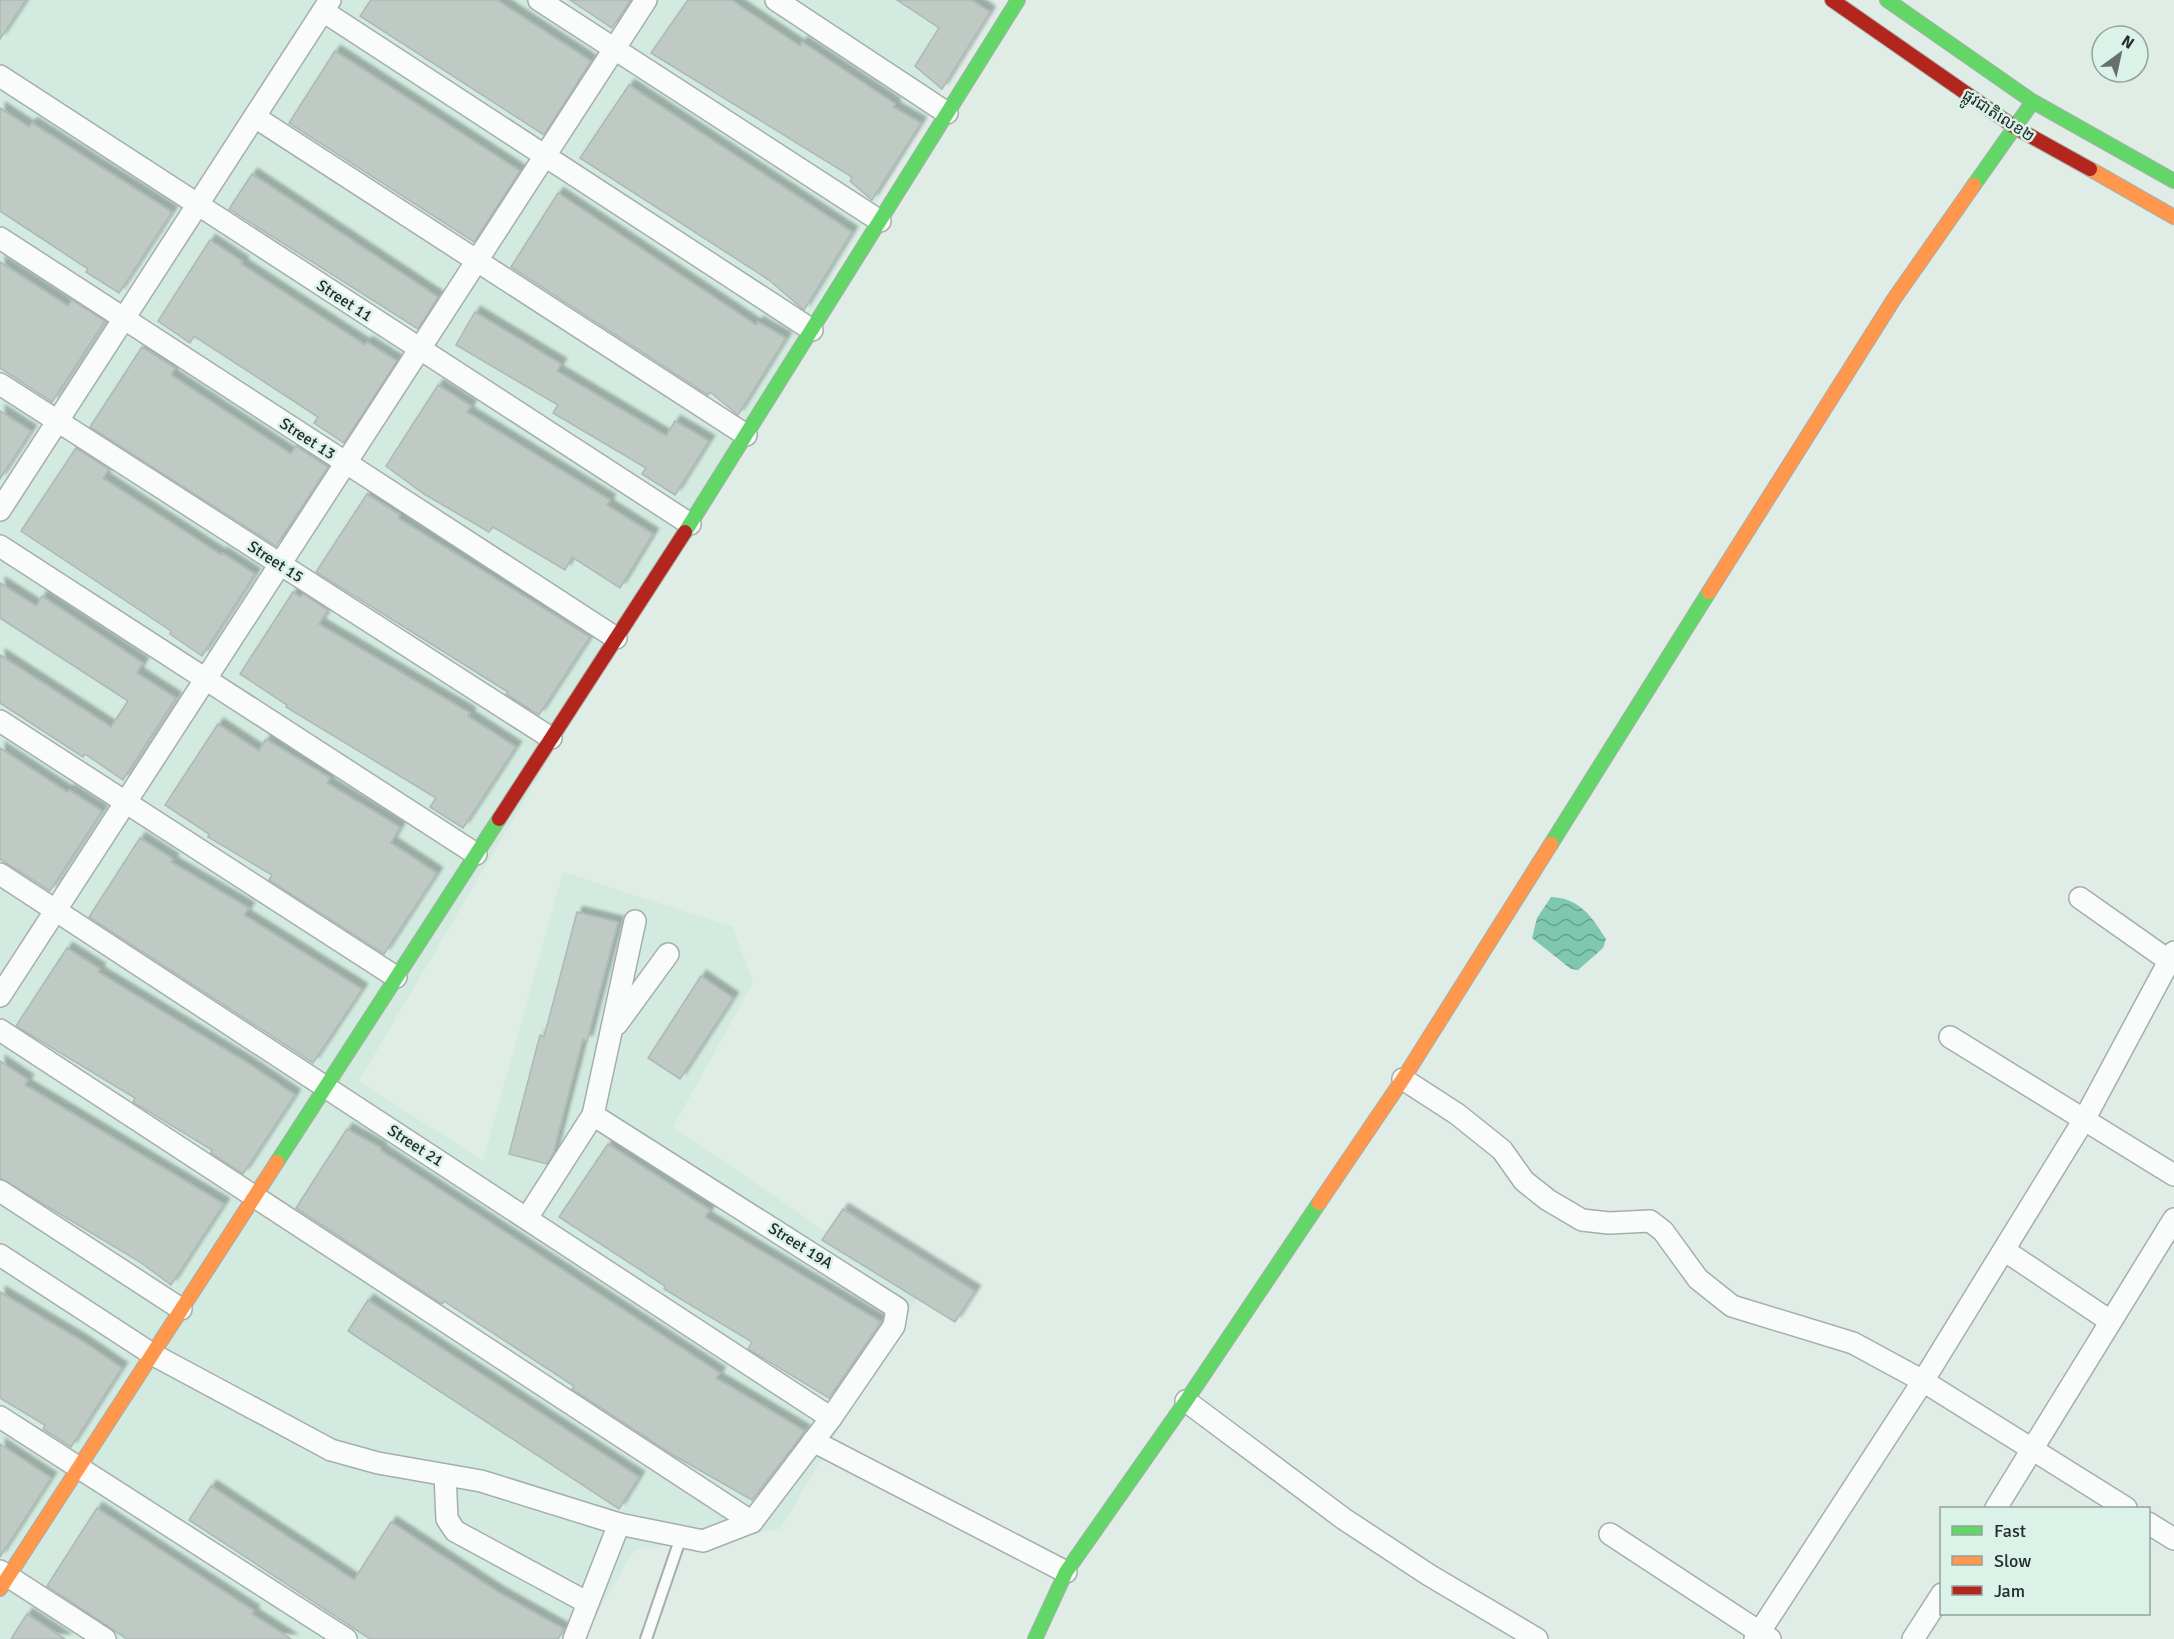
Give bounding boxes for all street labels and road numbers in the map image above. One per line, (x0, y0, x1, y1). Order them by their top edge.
street label: ផ្លូវជាតិលេខ២ (1957, 85, 2038, 150)
street label: Street 11 (313, 275, 376, 326)
street label: Street 13 (276, 413, 339, 464)
street label: Street 15 (244, 536, 307, 587)
street label: Street 21 (384, 1120, 447, 1171)
street label: Street 19A (765, 1218, 837, 1274)

